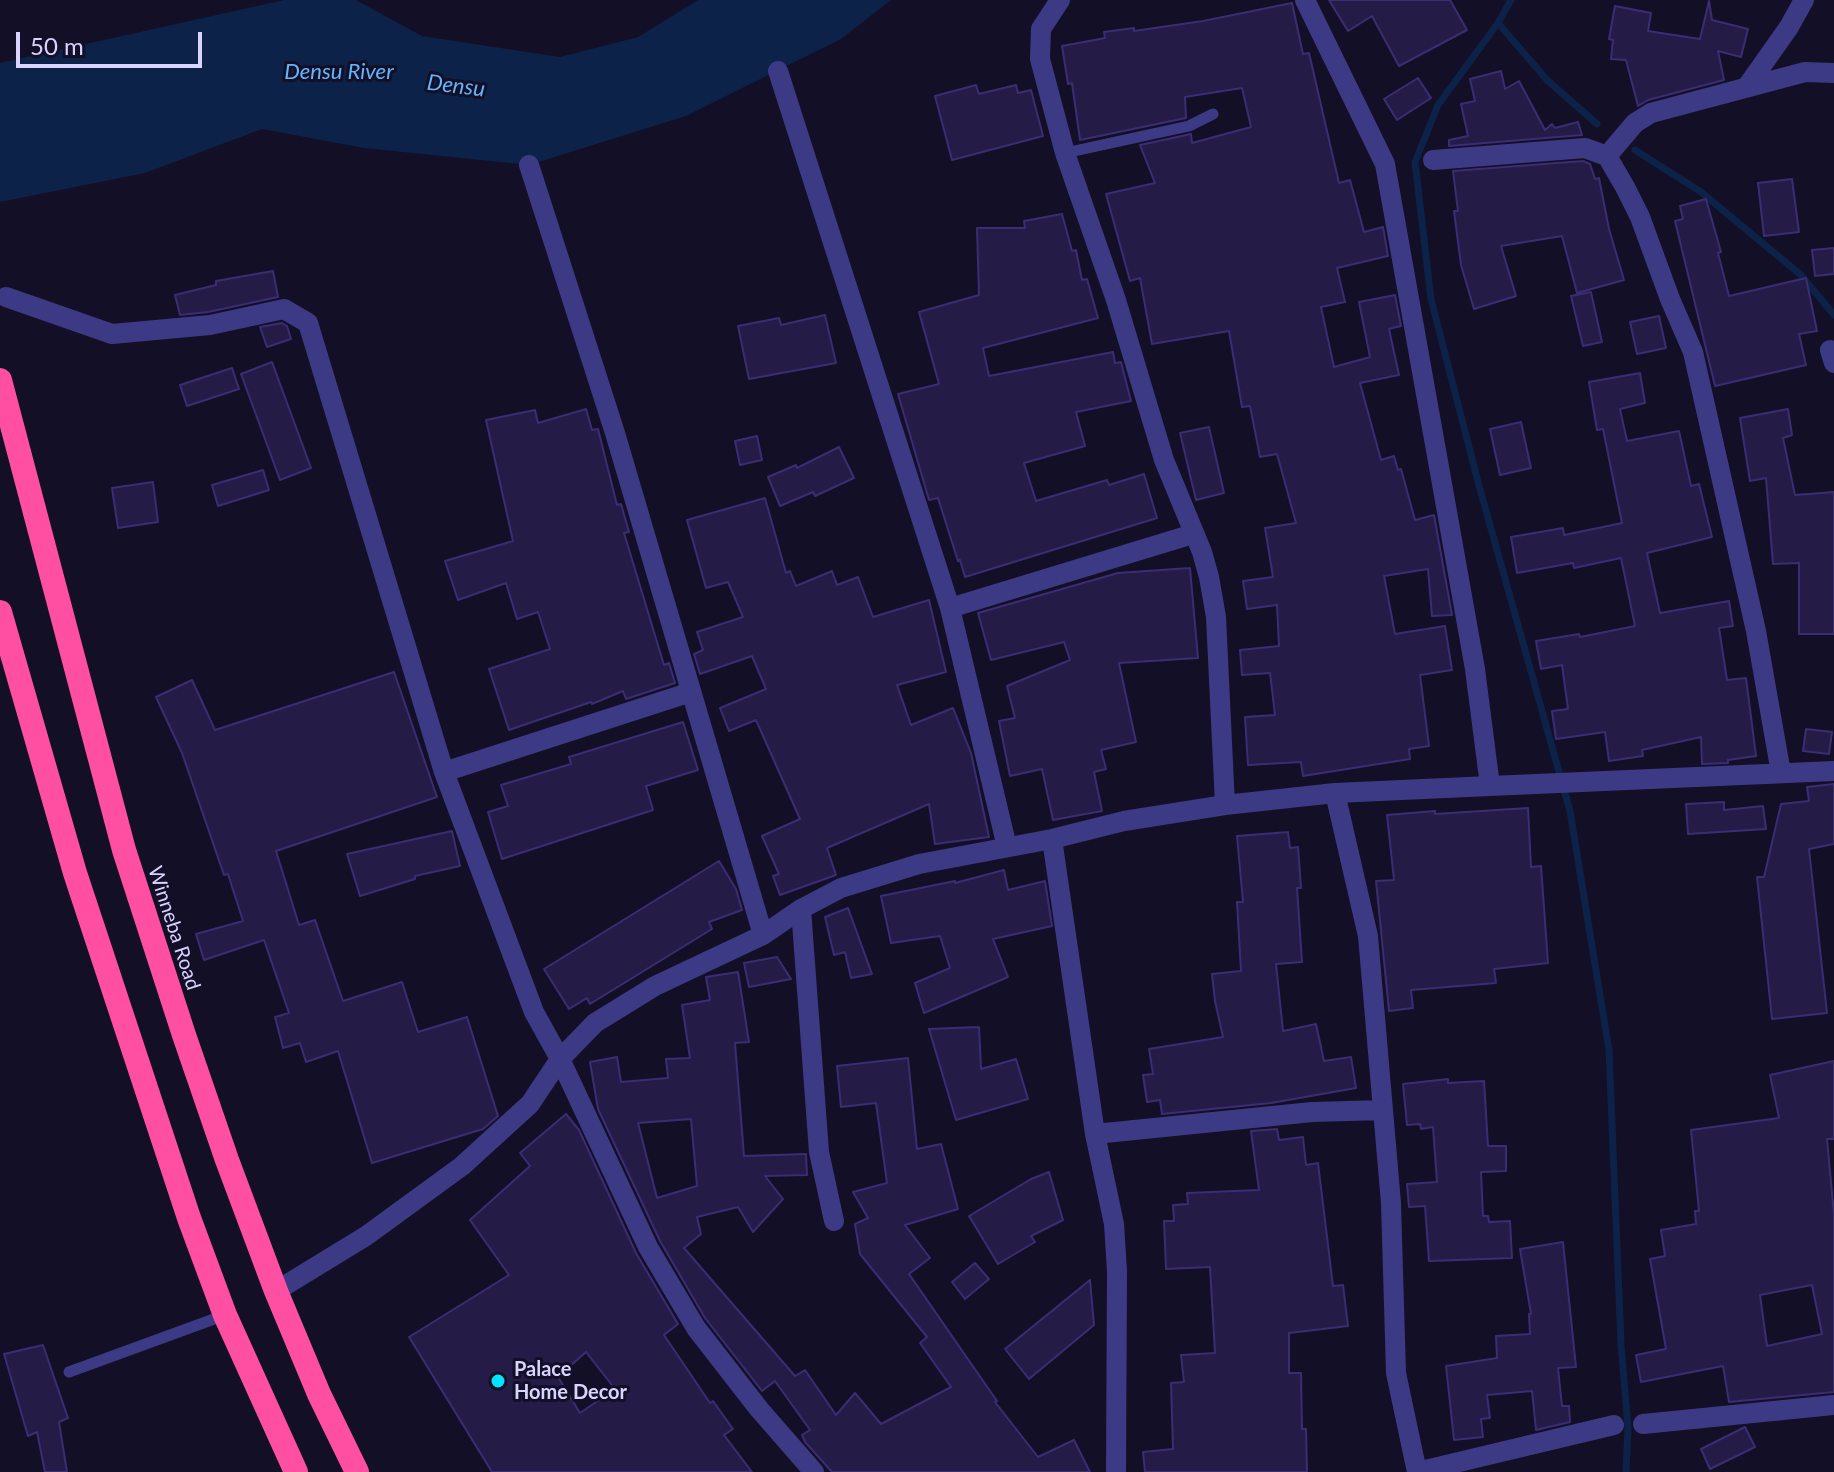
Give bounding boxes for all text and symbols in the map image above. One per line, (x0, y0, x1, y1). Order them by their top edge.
scale bar (20, 16, 206, 66)
text: 50 m (30, 31, 84, 60)
water label: Densu River (284, 59, 394, 85)
water label: Densu (426, 69, 486, 103)
street label: Winneba Road (143, 863, 205, 993)
place label: Palace Home Decor (514, 1358, 627, 1405)
marker: Palace Home Decor (489, 1372, 507, 1390)

